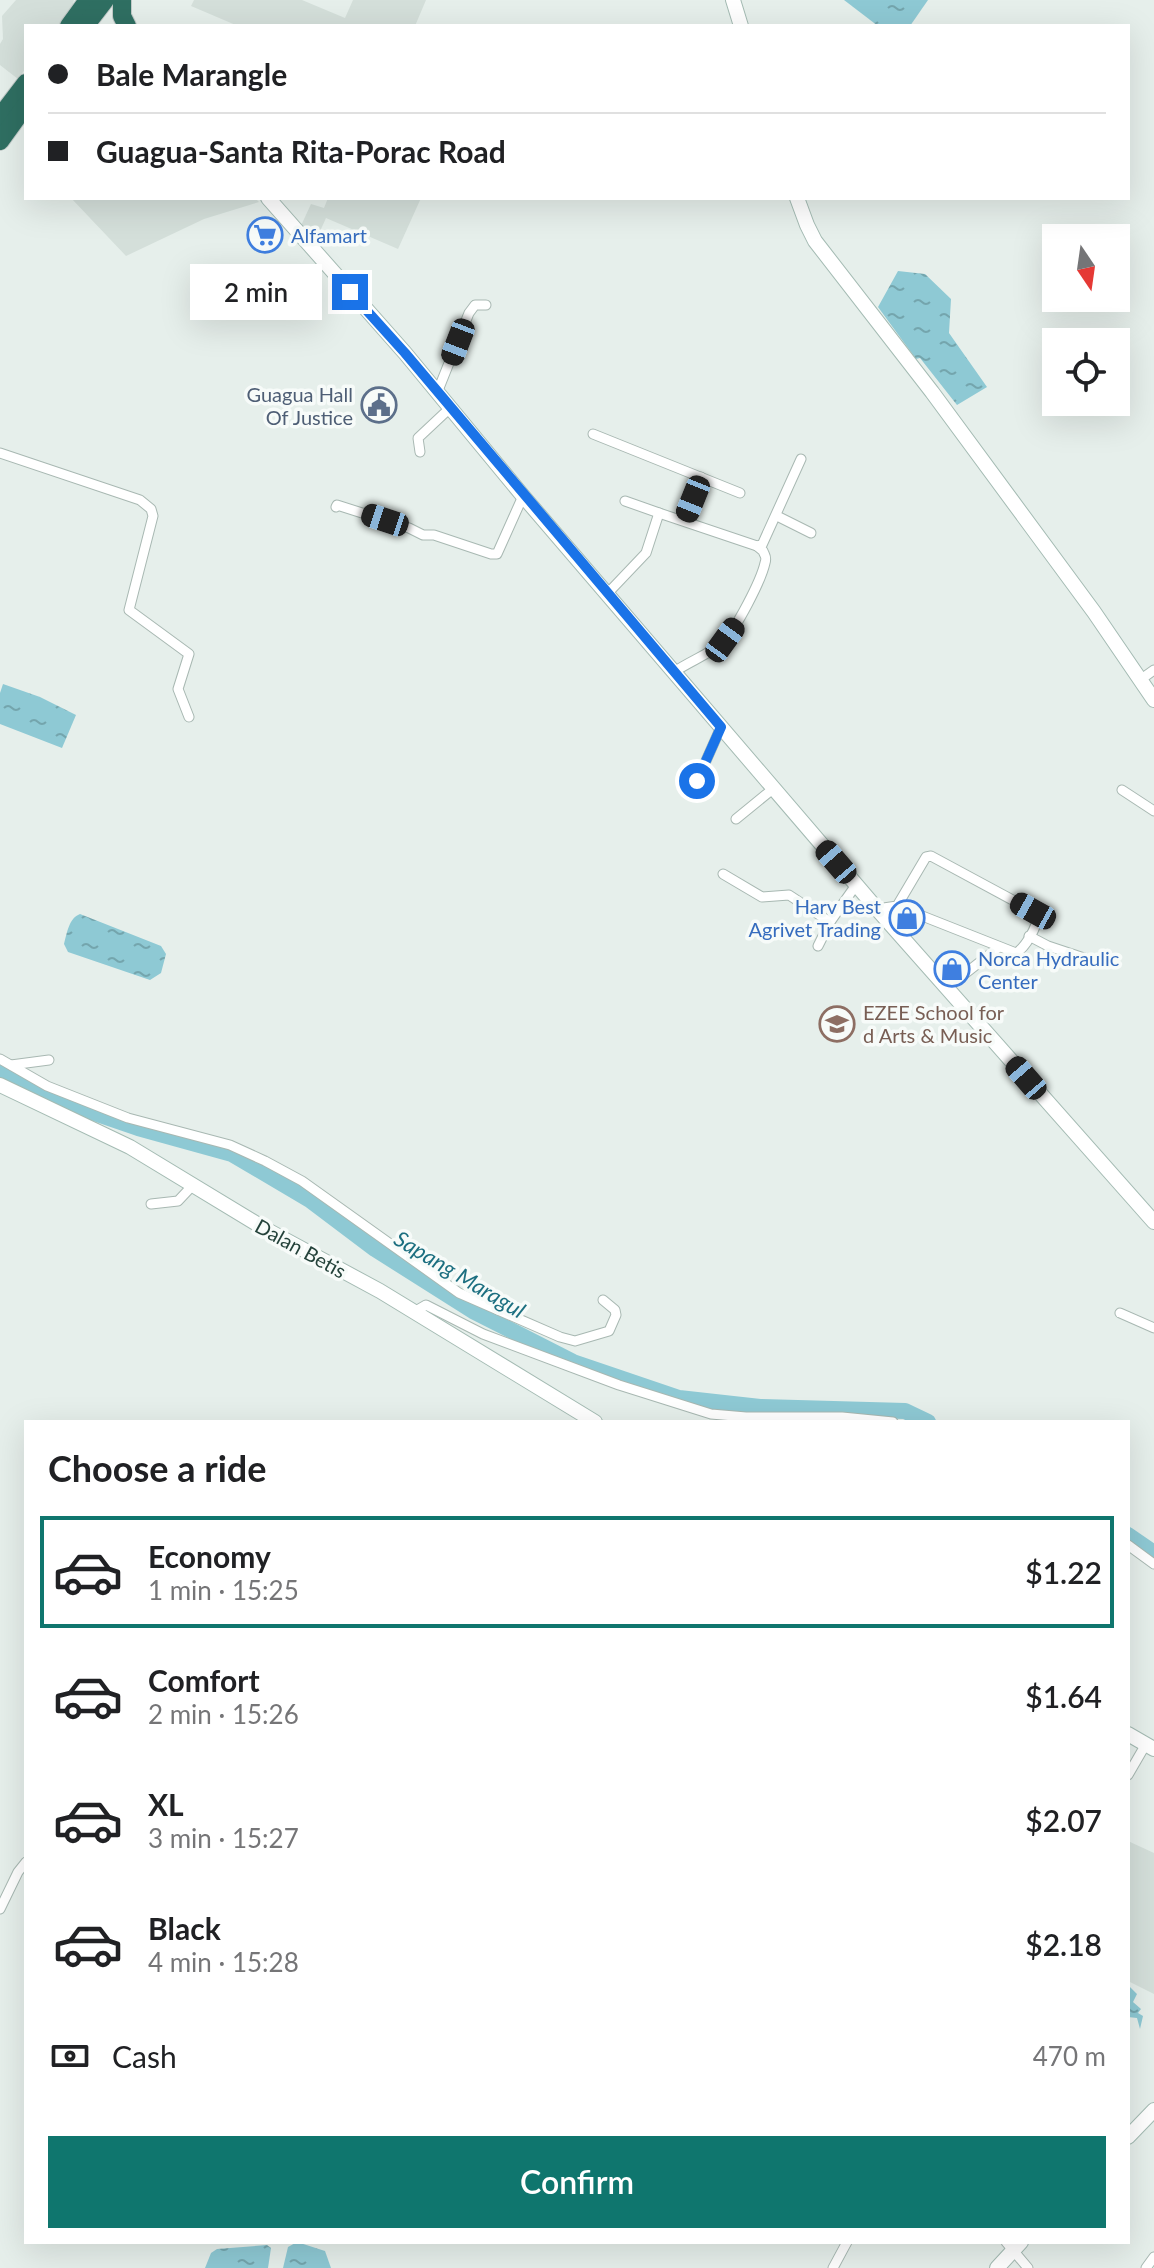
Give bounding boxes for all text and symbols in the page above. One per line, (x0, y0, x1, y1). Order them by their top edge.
text: Bale Marangle (96, 56, 287, 92)
text: Guagua-Santa Rita-Porac Road (96, 133, 506, 169)
supermarket icon: Alfamart (246, 216, 284, 254)
place label: Alfamart (291, 223, 367, 247)
north arrow (1042, 224, 1130, 312)
map controls (1042, 224, 1130, 416)
callout: 2 min (190, 264, 322, 320)
route end (332, 274, 368, 310)
text: 2 min (224, 276, 288, 308)
car (438, 315, 478, 369)
button: locate (1042, 328, 1130, 416)
place label: Guagua Hall Of Justice (247, 382, 353, 429)
public building icon: Guagua Hall Of Justice (360, 386, 398, 424)
car (673, 472, 713, 526)
car (358, 501, 412, 539)
car (701, 614, 749, 666)
route start (679, 763, 715, 799)
car (811, 836, 861, 888)
car (1006, 889, 1060, 933)
place label: Harv Best Agrivet Trading (749, 894, 881, 941)
shop icon: Harv Best Agrivet Trading (888, 899, 926, 937)
place label: Norca Hydraulic Center (978, 946, 1120, 993)
shop icon: Norca Hydraulic Center (933, 950, 971, 988)
place label: EZEE School for d Arts & Music (863, 1000, 1005, 1047)
school or university icon: EZEE School for d Arts & Music (818, 1005, 856, 1043)
car (1001, 1052, 1051, 1104)
street label: Dalan Betis (251, 1213, 351, 1283)
water label: Sapang Maragul (390, 1224, 530, 1324)
text: Choose a ride (48, 1446, 267, 1490)
icon: car (52, 1536, 124, 1608)
text: Economy (148, 1538, 271, 1574)
text: $1.22 (1025, 1554, 1102, 1590)
text: 1 min · 15:25 (148, 1574, 299, 1606)
icon: car (52, 1660, 124, 1732)
text: Comfort (148, 1662, 260, 1698)
text: $1.64 (1025, 1678, 1102, 1714)
text: 2 min · 15:26 (148, 1698, 299, 1730)
icon: car (52, 1784, 124, 1856)
text: XL (148, 1786, 184, 1822)
text: $2.07 (1025, 1802, 1102, 1838)
text: 3 min · 15:27 (148, 1822, 299, 1854)
icon: car (52, 1908, 124, 1980)
text: Black (148, 1910, 221, 1946)
text: $2.18 (1025, 1926, 1102, 1962)
text: 4 min · 15:28 (148, 1946, 299, 1978)
icon: cash (48, 2034, 92, 2078)
text: Cash (112, 2038, 177, 2074)
text: 470 m (1033, 2040, 1106, 2072)
button: Confirm (48, 2136, 1106, 2228)

